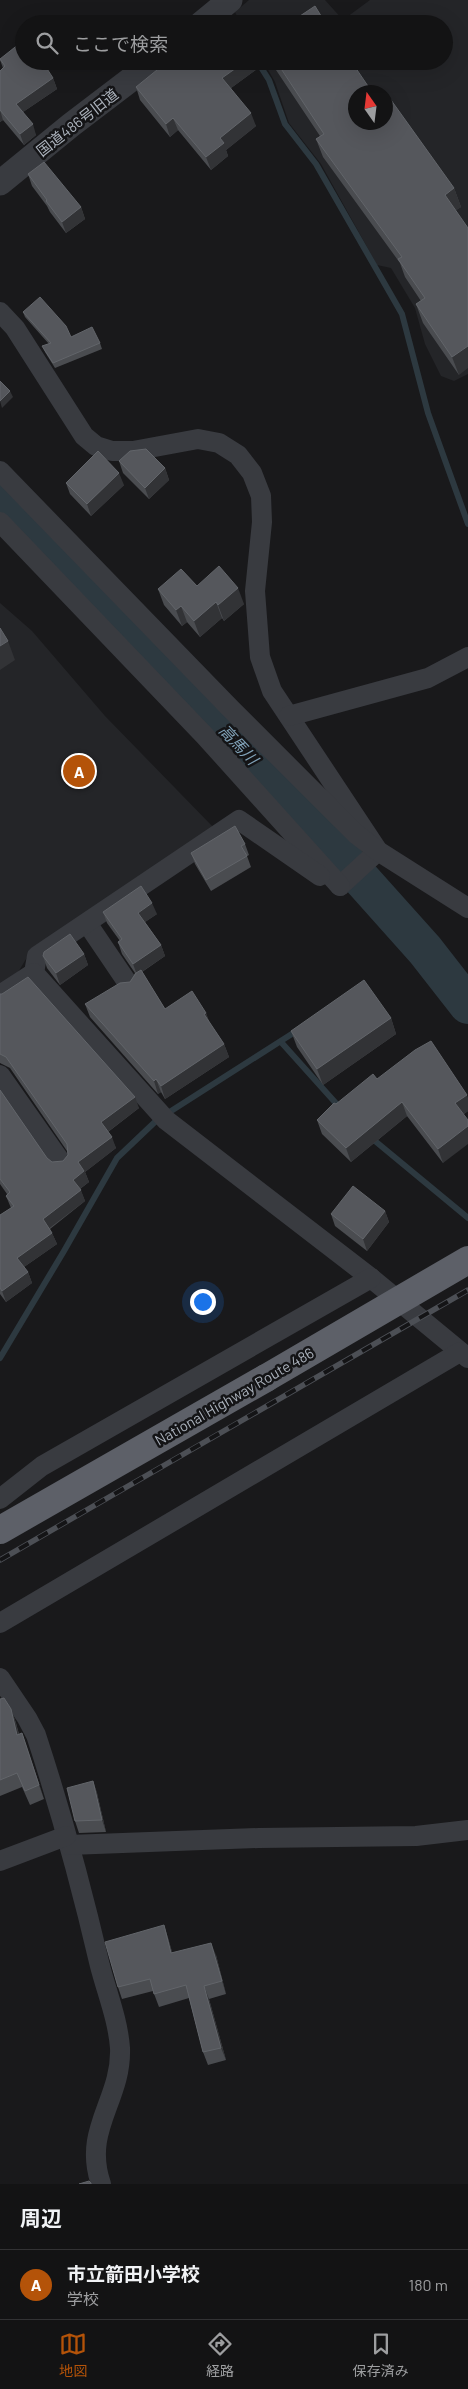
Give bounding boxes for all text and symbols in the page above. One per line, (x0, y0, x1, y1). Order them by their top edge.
search box (15, 15, 453, 70)
icon: search (33, 29, 61, 57)
text: ここで検索 (73, 32, 168, 55)
street label: 国道486号旧道 (33, 84, 121, 160)
north arrow (348, 85, 393, 130)
water label: 高馬川 (216, 720, 264, 769)
pin: A (63, 752, 95, 790)
your location (190, 1289, 216, 1315)
street label: National Highway Route 486 (151, 1343, 317, 1449)
text: 周辺 (20, 2205, 62, 2230)
text: 市立箭田小学校 (67, 2262, 200, 2285)
text: A (31, 2275, 41, 2294)
text: 180 m (409, 2275, 448, 2294)
text: 学校 (67, 2289, 99, 2308)
tab: 地図 (59, 2330, 87, 2380)
tab: 経路 (206, 2330, 234, 2380)
tab: 保存済み (353, 2330, 409, 2380)

